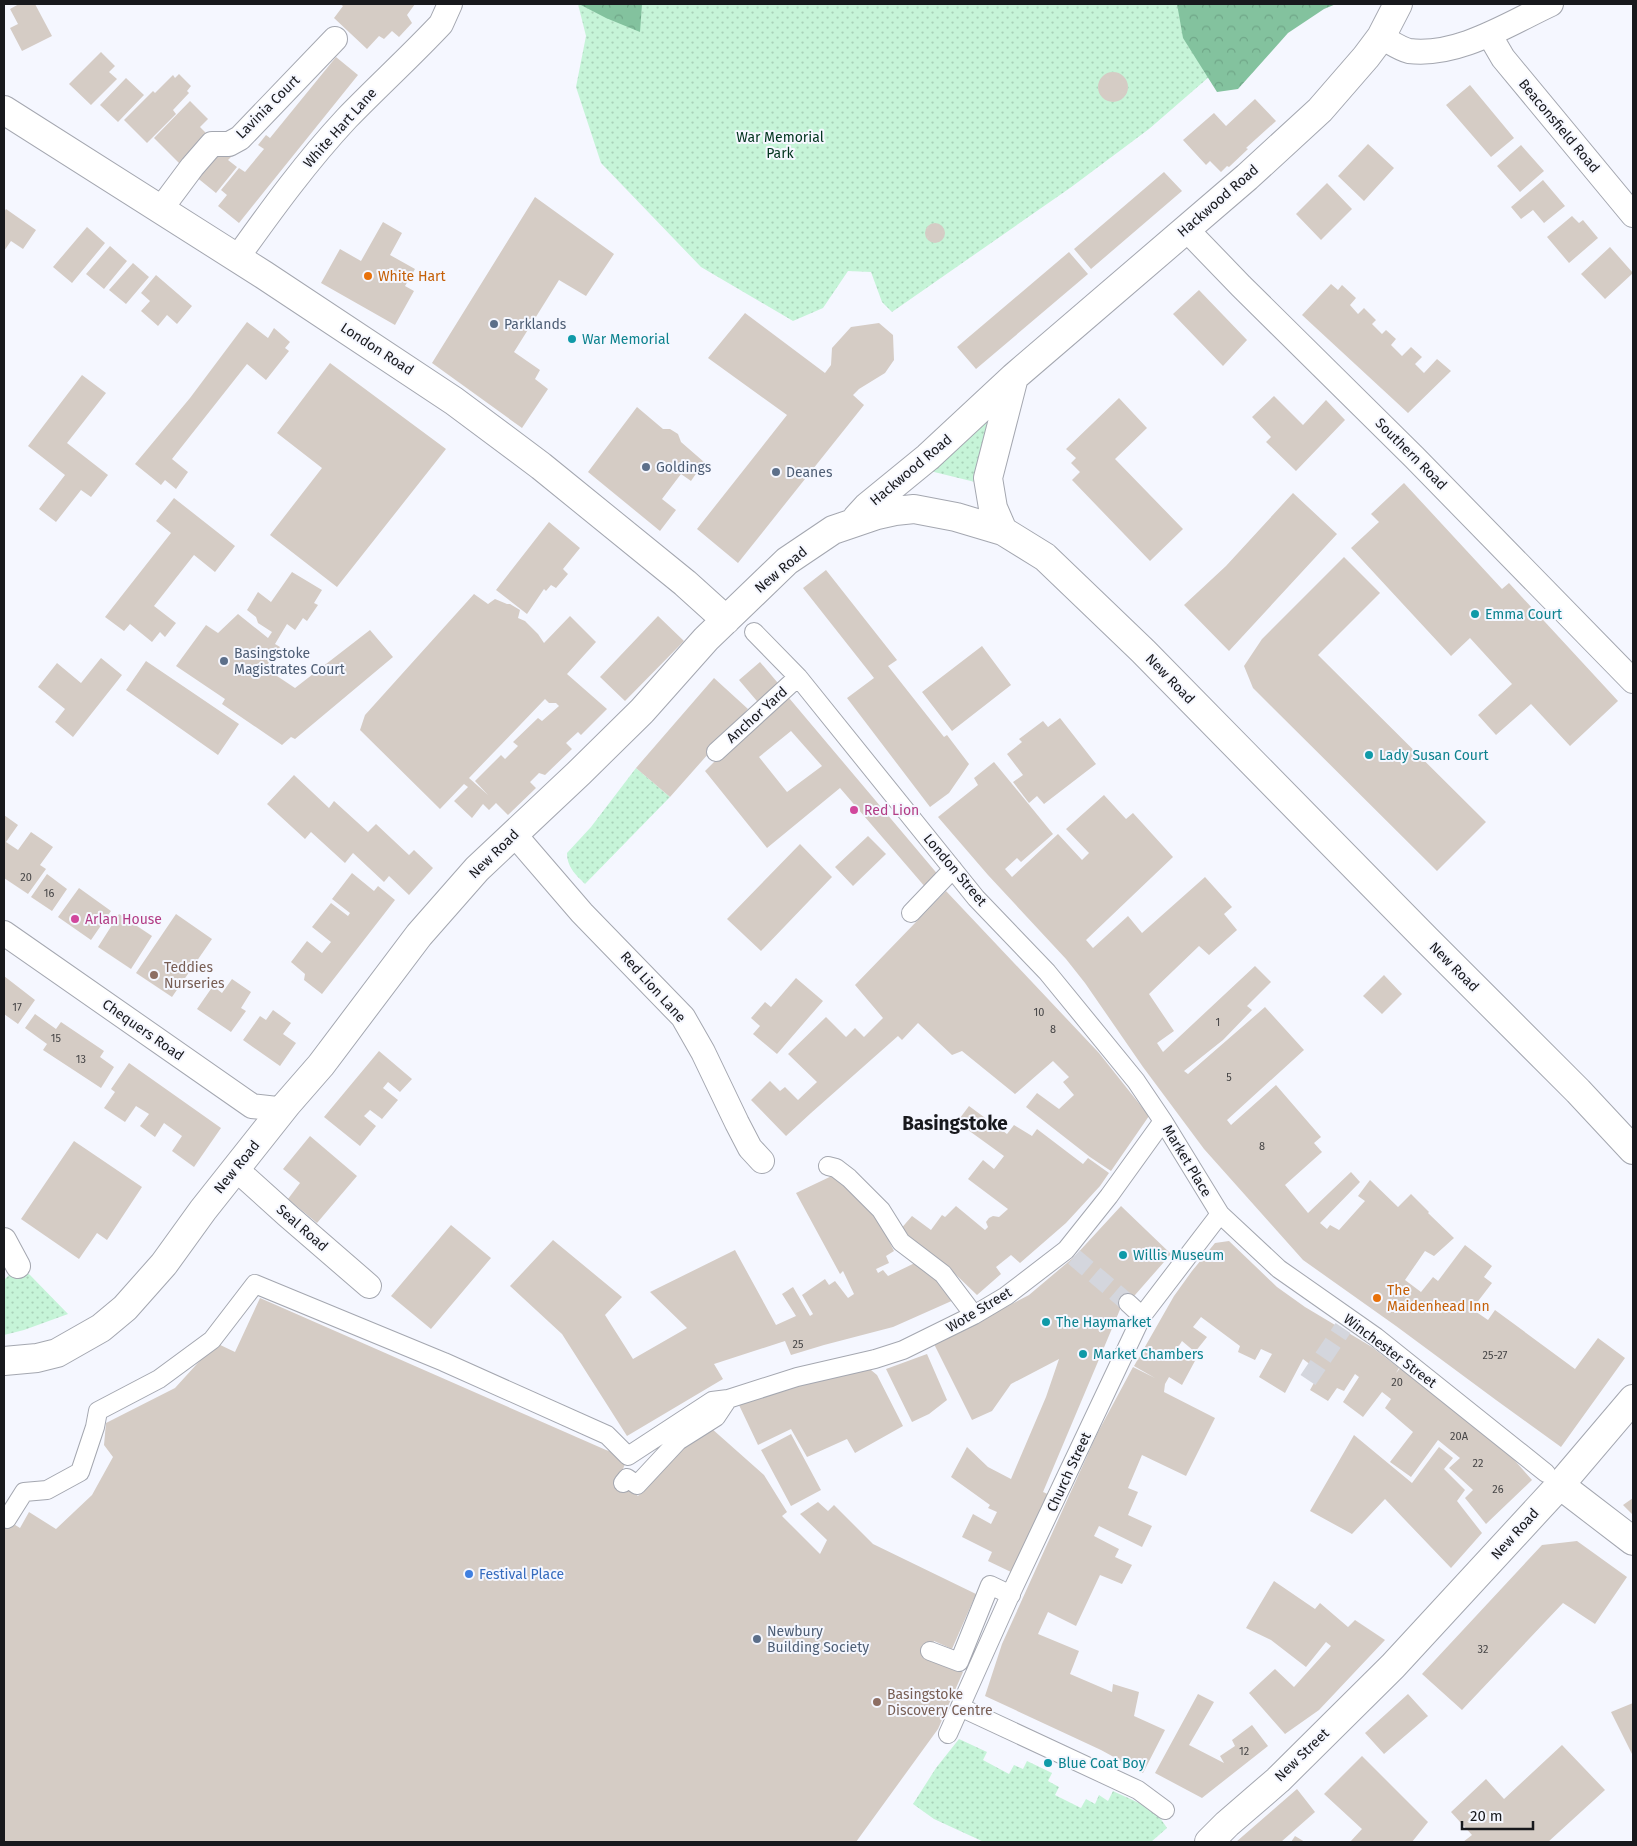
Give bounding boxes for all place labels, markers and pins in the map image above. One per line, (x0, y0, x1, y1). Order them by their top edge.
place label: White Hart (378, 268, 446, 285)
marker: White Hart (362, 270, 374, 282)
place label: Parklands (504, 316, 567, 333)
marker: Parklands (488, 318, 500, 330)
place label: War Memorial (582, 331, 670, 348)
marker: War Memorial (566, 333, 578, 345)
place label: Goldings (656, 459, 712, 476)
marker: Goldings (640, 461, 652, 473)
place label: Deanes (786, 464, 833, 481)
marker: Deanes (770, 466, 782, 478)
place label: Emma Court (1485, 606, 1563, 623)
marker: Emma Court (1469, 608, 1481, 620)
place label: Basingstoke Magistrates Court (234, 645, 346, 678)
marker: Basingstoke Magistrates Court (218, 655, 230, 667)
place label: Lady Susan Court (1379, 747, 1489, 764)
marker: Lady Susan Court (1363, 749, 1375, 761)
place label: Red Lion (864, 802, 919, 819)
marker: Red Lion (848, 804, 860, 816)
place label: Arlan House (85, 911, 162, 928)
marker: Arlan House (69, 913, 81, 925)
place label: Teddies Nurseries (164, 959, 225, 992)
marker: Teddies Nurseries (148, 969, 160, 981)
place label: Willis Museum (1133, 1247, 1224, 1264)
marker: Willis Museum (1117, 1249, 1129, 1261)
place label: The Maidenhead Inn (1387, 1282, 1490, 1315)
marker: The Maidenhead Inn (1371, 1292, 1383, 1304)
place label: The Haymarket (1056, 1314, 1152, 1331)
marker: The Haymarket (1040, 1316, 1052, 1328)
place label: Market Chambers (1093, 1346, 1204, 1363)
marker: Market Chambers (1077, 1348, 1089, 1360)
place label: Festival Place (479, 1566, 564, 1583)
marker: Festival Place (463, 1568, 475, 1580)
place label: Newbury Building Society (767, 1623, 869, 1656)
marker: Newbury Building Society (751, 1633, 763, 1645)
place label: Basingstoke Discovery Centre (887, 1686, 993, 1719)
marker: Basingstoke Discovery Centre (871, 1696, 883, 1708)
place label: Blue Coat Boy (1058, 1755, 1146, 1772)
marker: Blue Coat Boy (1042, 1757, 1054, 1769)

